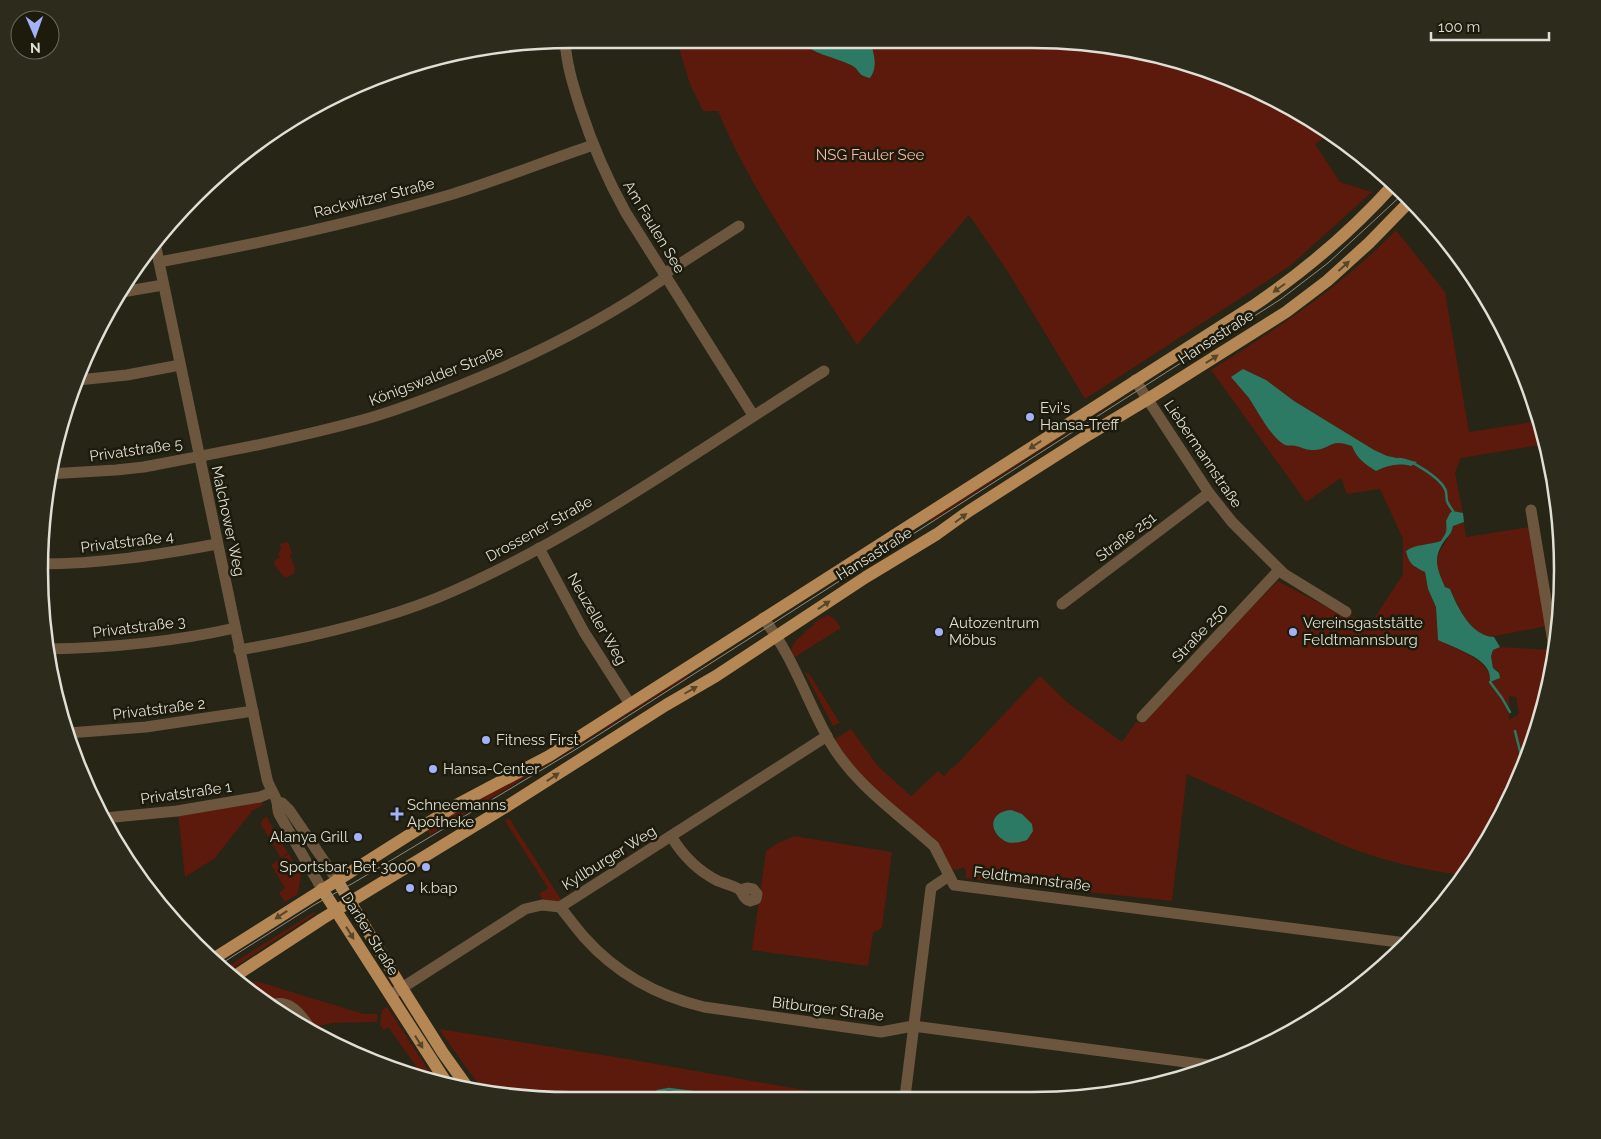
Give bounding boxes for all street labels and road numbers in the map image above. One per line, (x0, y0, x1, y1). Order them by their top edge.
street label: Rackwitzer Straße (312, 174, 436, 222)
street label: Am Faulen See (619, 177, 689, 277)
street label: Hansastraße (1175, 306, 1257, 368)
street label: Königswalder Straße (366, 342, 506, 410)
street label: Liebermannstraße (1160, 397, 1246, 512)
street label: Privatstraße 5 (88, 435, 184, 465)
street label: Malchower Weg (207, 464, 249, 578)
street label: Drossener Straße (483, 492, 595, 566)
street label: Straße 251 (1092, 508, 1160, 565)
street label: Hansastraße (833, 523, 915, 584)
street label: Privatstraße 4 (79, 527, 175, 557)
street label: Neuzeller Weg (563, 570, 631, 668)
street label: Straße 250 (1168, 600, 1232, 666)
street label: Privatstraße 3 (92, 612, 186, 642)
street label: Privatstraße 2 (112, 694, 207, 724)
street label: Privatstraße 1 (139, 778, 233, 808)
street label: Kyllburger Weg (559, 822, 659, 894)
street label: Feldtmannstraße (972, 863, 1092, 895)
street label: Darßer Straße (337, 889, 403, 979)
street label: Bitburger Straße (771, 993, 885, 1025)

